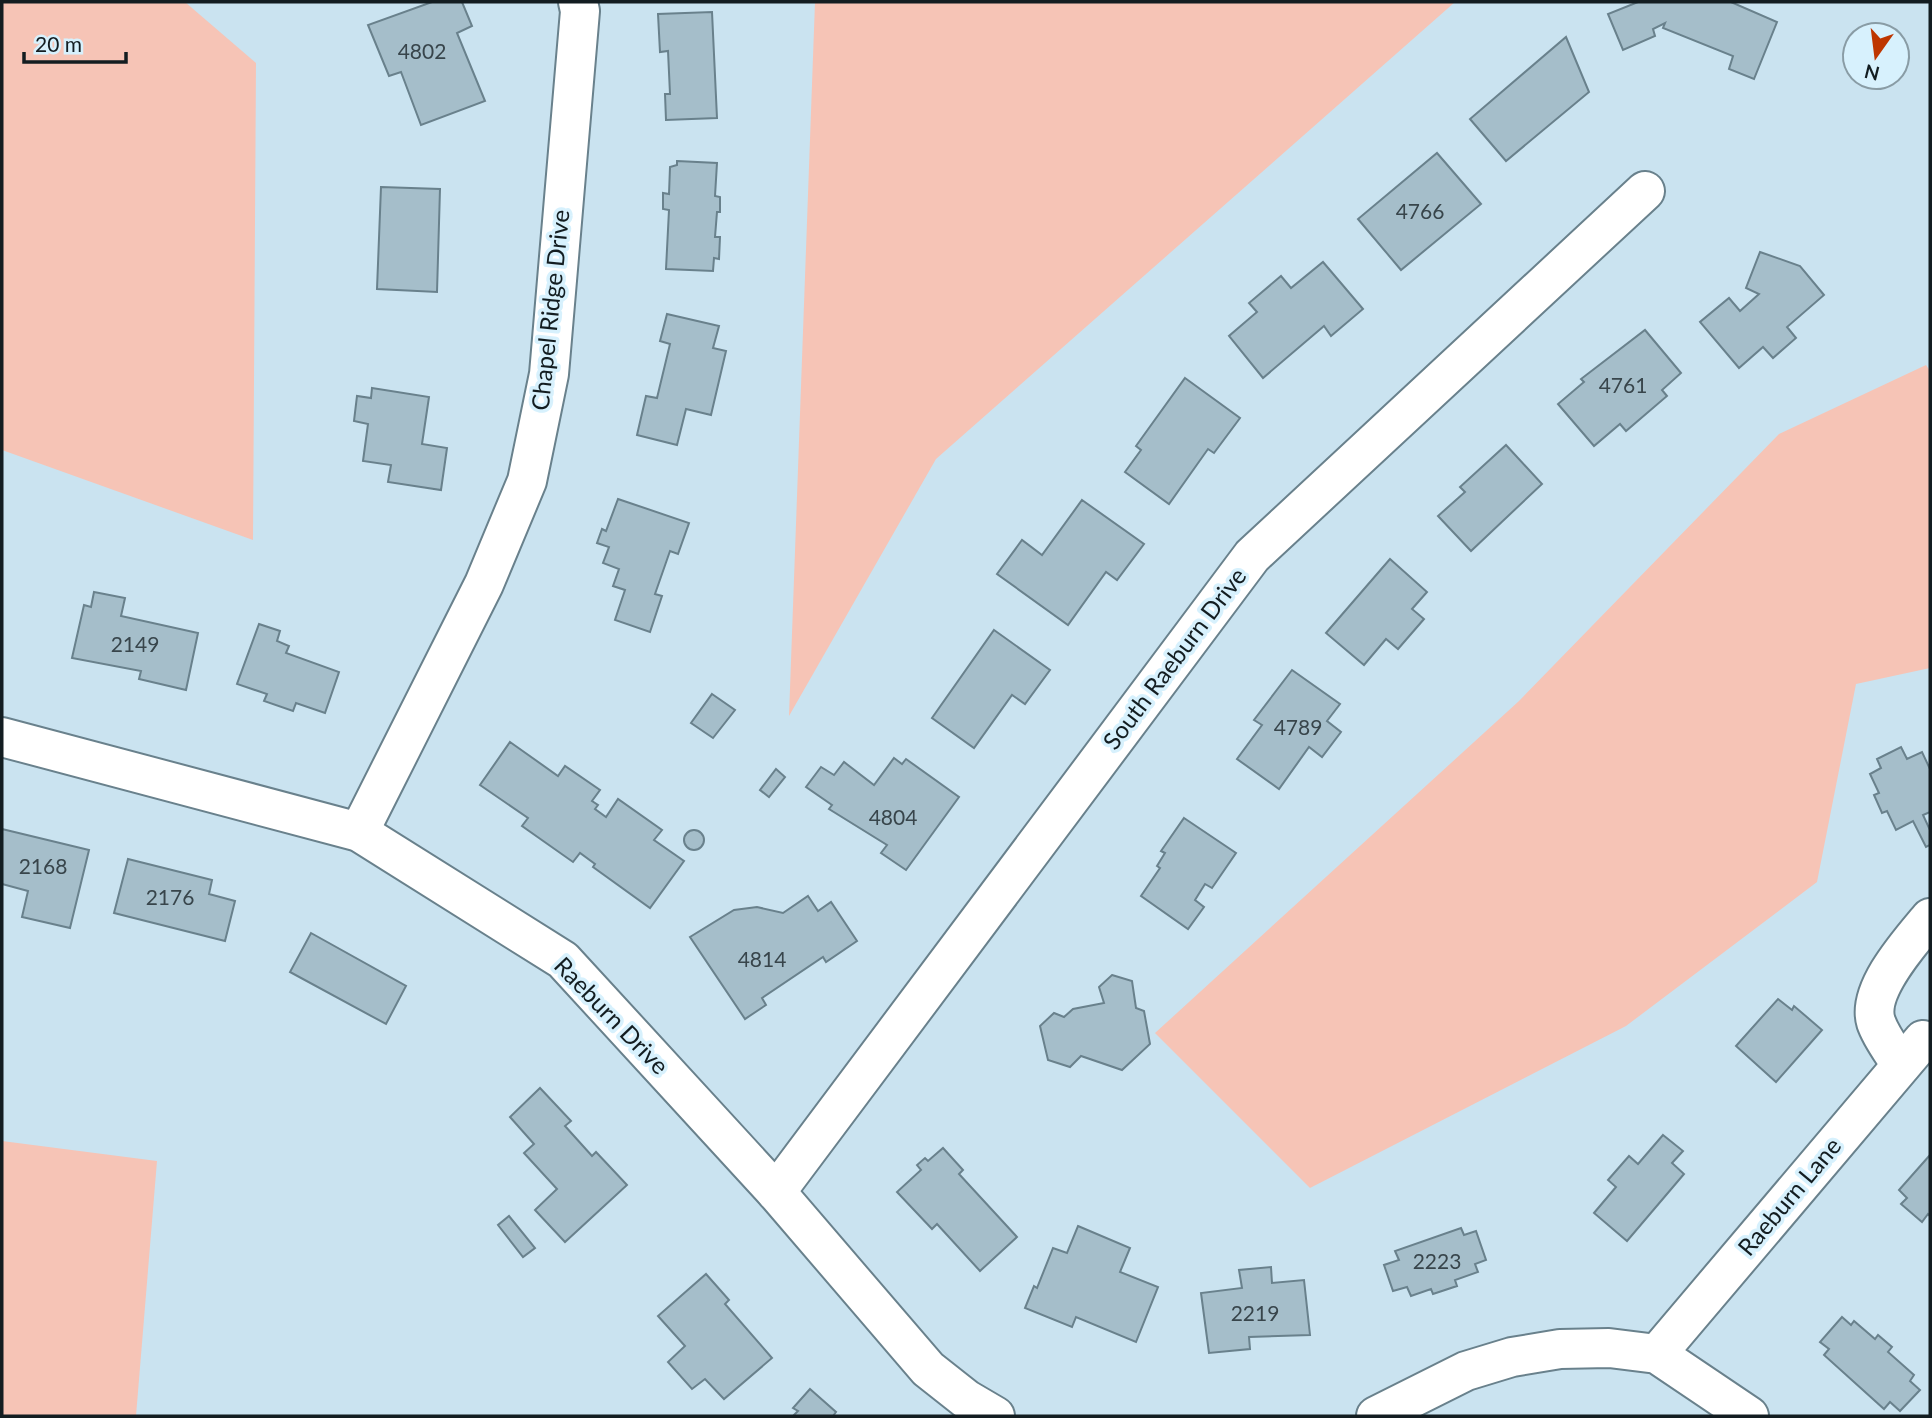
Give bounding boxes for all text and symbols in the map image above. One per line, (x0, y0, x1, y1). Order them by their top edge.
scale bar (24, 21, 126, 65)
north arrow (1841, 21, 1911, 91)
text: 20 m (35, 31, 82, 56)
house number: 4802 (398, 38, 446, 63)
text: N (1862, 60, 1882, 86)
house number: 4766 (1396, 198, 1444, 223)
street label: Chapel Ridge Drive (525, 208, 574, 412)
house number: 4761 (1599, 372, 1647, 397)
street label: South Raeburn Drive (1096, 562, 1252, 755)
house number: 2149 (111, 631, 159, 656)
house number: 4789 (1274, 714, 1322, 739)
house number: 4804 (869, 804, 917, 829)
house number: 2168 (19, 853, 67, 878)
house number: 2176 (146, 884, 194, 909)
house number: 4814 (738, 946, 786, 971)
street label: Raeburn Drive (549, 950, 675, 1080)
street label: Raeburn Lane (1731, 1131, 1847, 1261)
house number: 2223 (1413, 1248, 1461, 1273)
house number: 2219 (1231, 1300, 1279, 1325)

